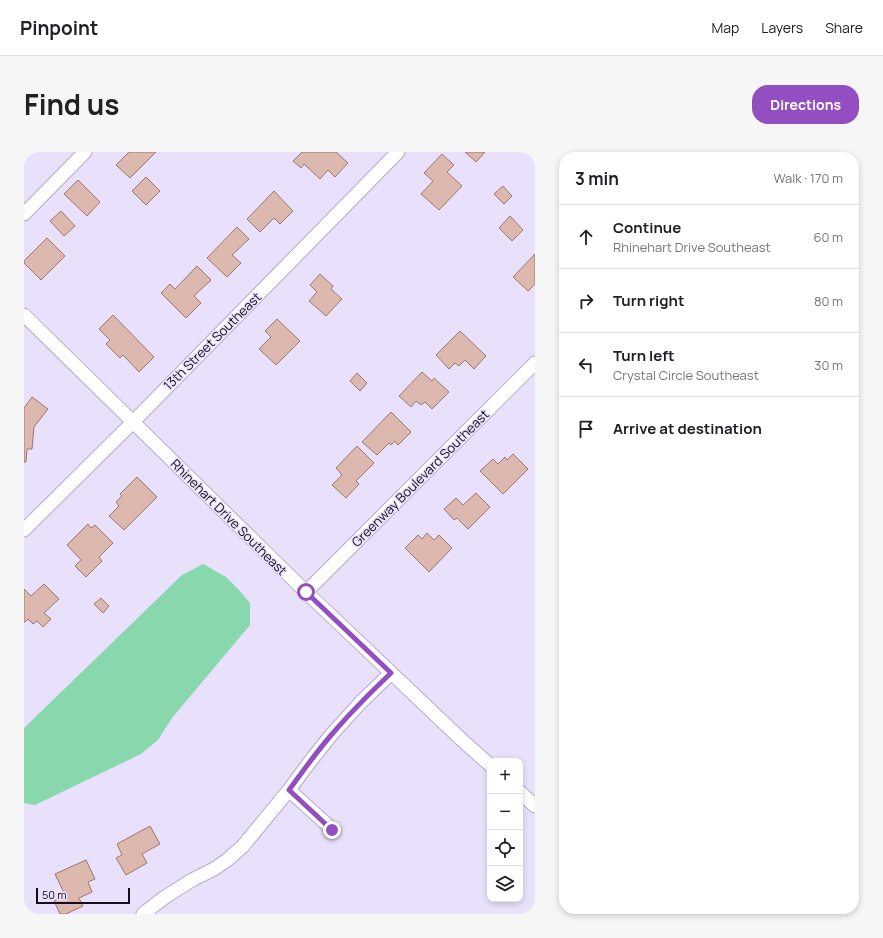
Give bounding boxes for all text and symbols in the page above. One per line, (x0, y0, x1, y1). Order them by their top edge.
text: Pinpoint (20, 15, 98, 41)
text: Map (711, 18, 739, 37)
text: Layers (761, 18, 803, 37)
text: Share (825, 18, 863, 37)
text: Find us (24, 85, 119, 123)
button: Directions (752, 85, 859, 124)
text: 3 min (575, 167, 619, 190)
text: Walk · 170 m (773, 169, 843, 187)
text: Continue (613, 217, 681, 238)
icon: ahead (575, 226, 597, 248)
text: 60 m (813, 228, 843, 246)
text: Rhinehart Drive Southeast (613, 238, 771, 256)
street label: 13th Street Southeast (159, 288, 265, 394)
icon: right (575, 290, 597, 312)
text: Turn right (613, 290, 684, 311)
text: 80 m (814, 292, 843, 310)
text: Turn left (613, 345, 675, 366)
icon: left (575, 354, 597, 376)
text: 30 m (814, 356, 843, 374)
text: Crystal Circle Southeast (613, 366, 759, 384)
street label: Greenway Boulevard Southeast (347, 405, 493, 551)
icon: arrive (575, 418, 597, 440)
text: Arrive at destination (613, 418, 762, 439)
street label: Rhinehart Drive Southeast (167, 455, 291, 579)
route start (297, 583, 315, 601)
map controls (487, 758, 523, 902)
button: + (487, 758, 523, 794)
button: − (487, 794, 523, 830)
route end (323, 821, 341, 839)
button: locate (487, 830, 523, 866)
button: layers (487, 866, 523, 902)
scale bar (36, 886, 130, 905)
text: 50 m (42, 887, 67, 902)

